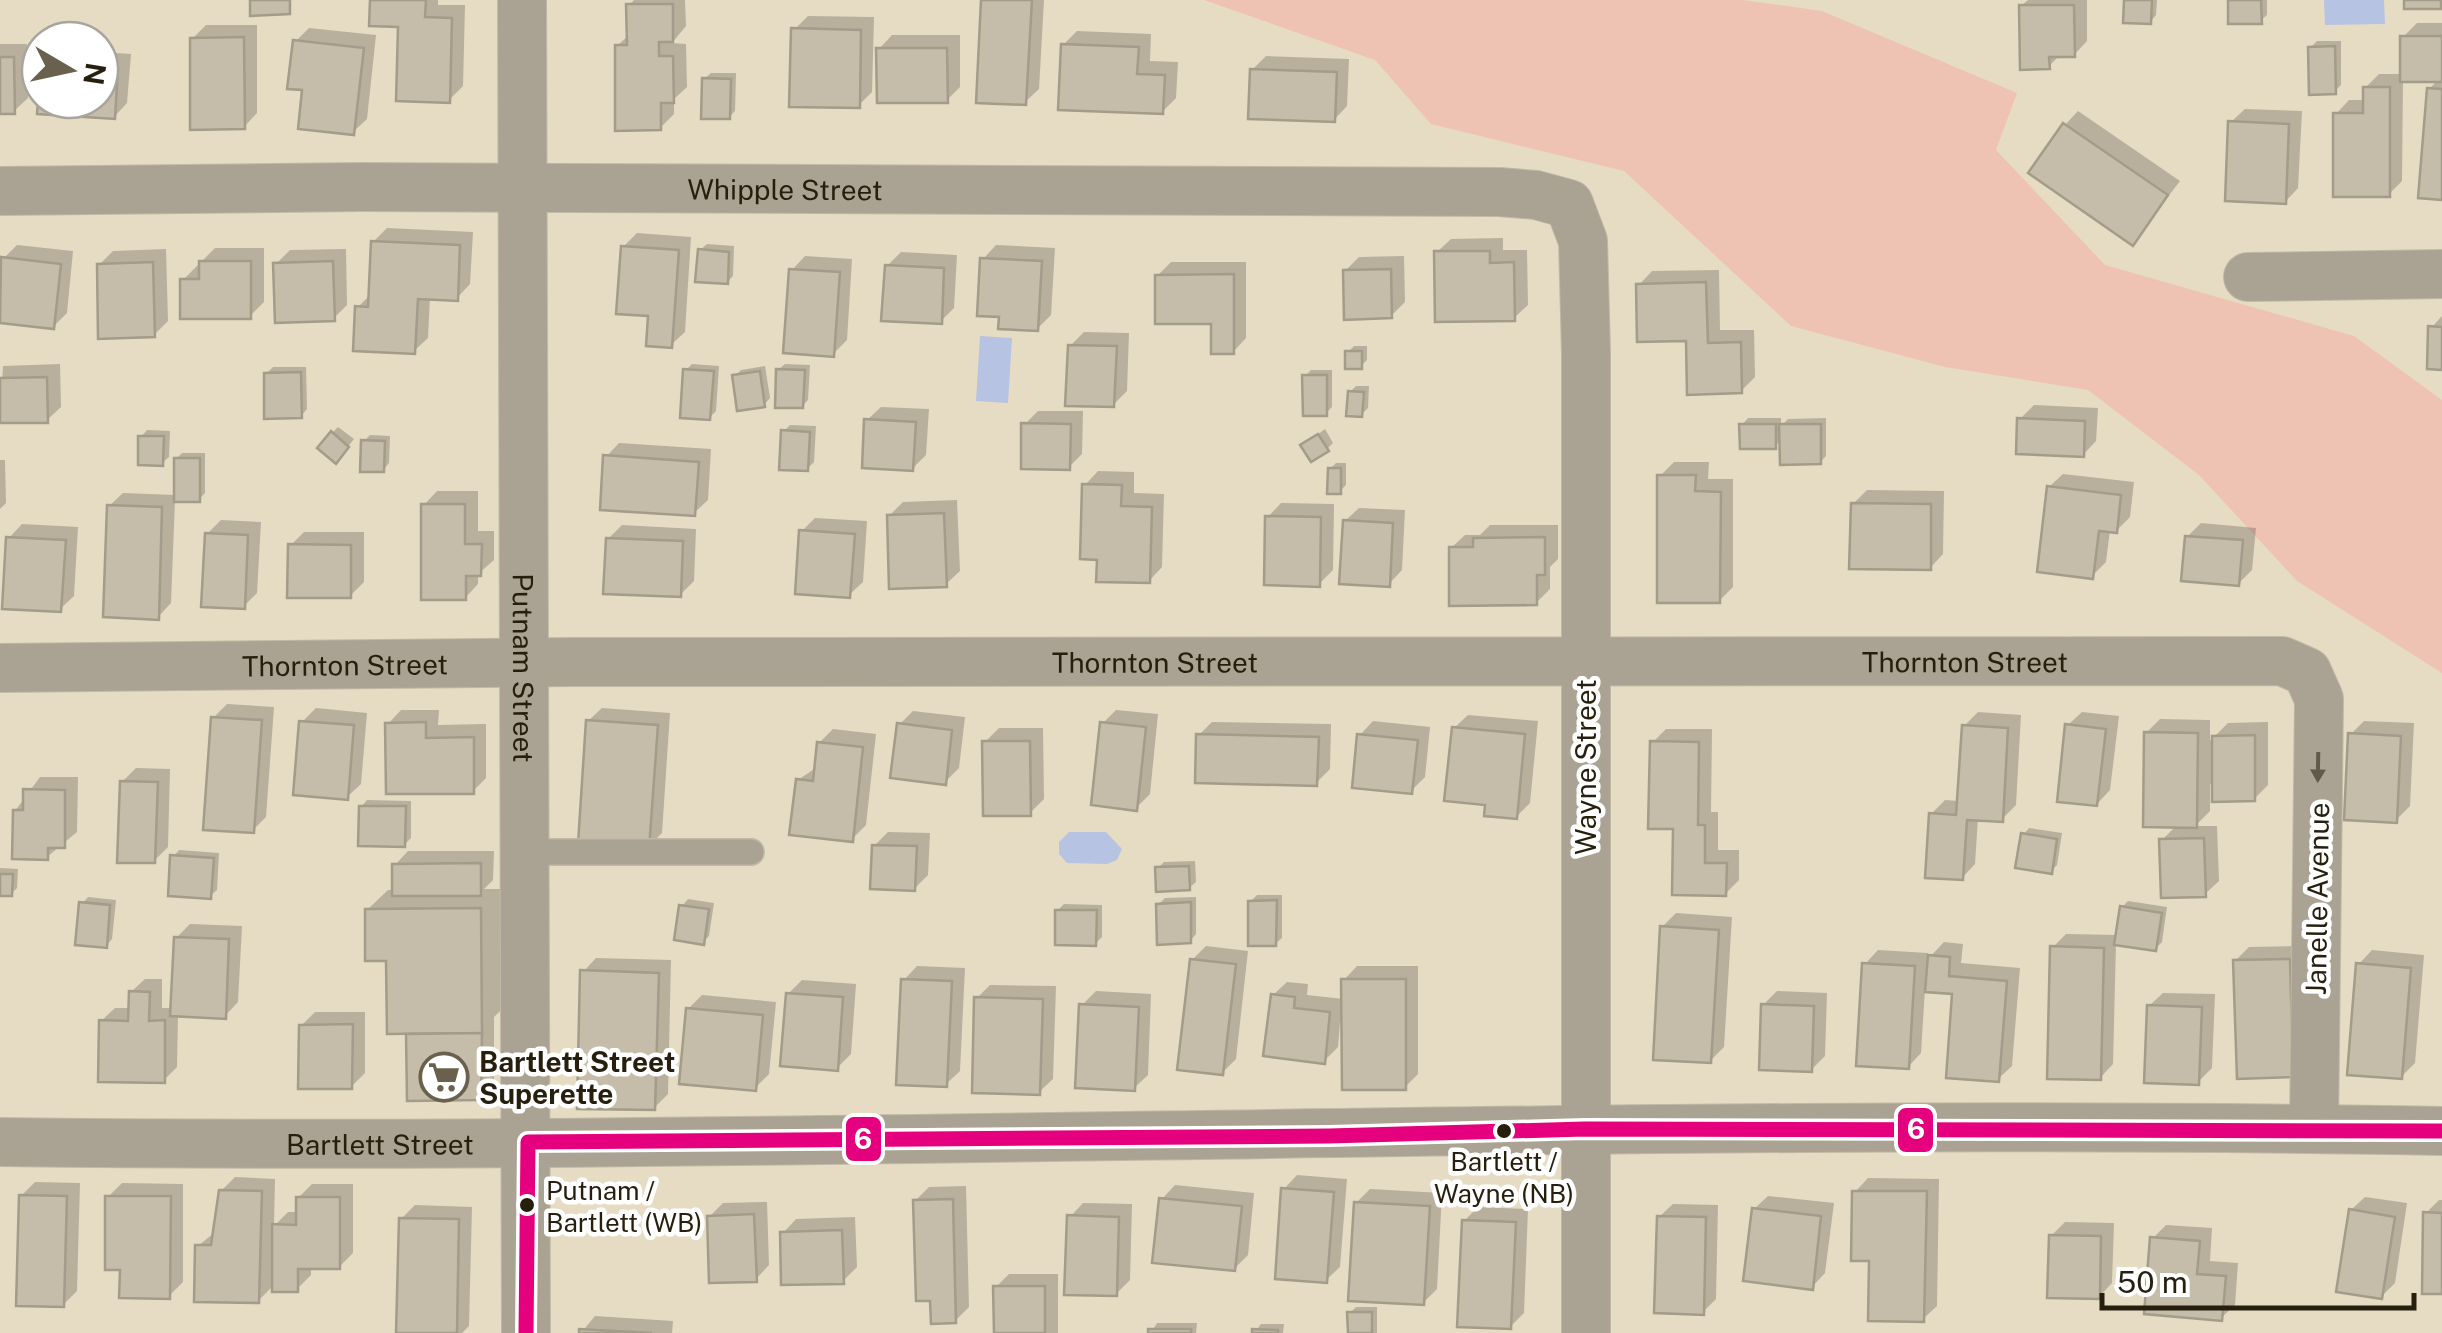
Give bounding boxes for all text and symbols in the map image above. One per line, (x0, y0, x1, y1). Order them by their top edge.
north arrow (20, 20, 120, 120)
text: N (77, 61, 113, 87)
street label: Whipple Street (687, 172, 883, 206)
street label: Putnam Street (507, 573, 541, 763)
street label: Thornton Street (1052, 645, 1258, 678)
street label: Thornton Street (1862, 645, 2068, 678)
street label: Thornton Street (242, 647, 448, 682)
street label: Wayne Street (1569, 679, 1602, 855)
one-way arrow (2310, 751, 2326, 783)
street label: Janelle Avenue (2299, 802, 2335, 996)
place label: Bartlett Street Superette (479, 1045, 675, 1110)
supermarket icon: Bartlett Street Superette (418, 1051, 470, 1103)
line badge: 6 (1896, 1106, 1935, 1154)
text: 6 (1907, 1112, 1925, 1145)
line badge: 6 (844, 1115, 883, 1163)
marker: Bartlett / Wayne (NB) (1494, 1121, 1514, 1141)
text: 6 (854, 1122, 872, 1155)
street label: Bartlett Street (286, 1127, 474, 1160)
place label: Bartlett / Wayne (NB) (1434, 1146, 1574, 1209)
place label: Putnam / Bartlett (WB) (546, 1175, 702, 1238)
marker: Putnam / Bartlett (WB) (517, 1195, 537, 1215)
scale bar (2102, 1248, 2414, 1310)
text: 50 m (2117, 1264, 2188, 1300)

